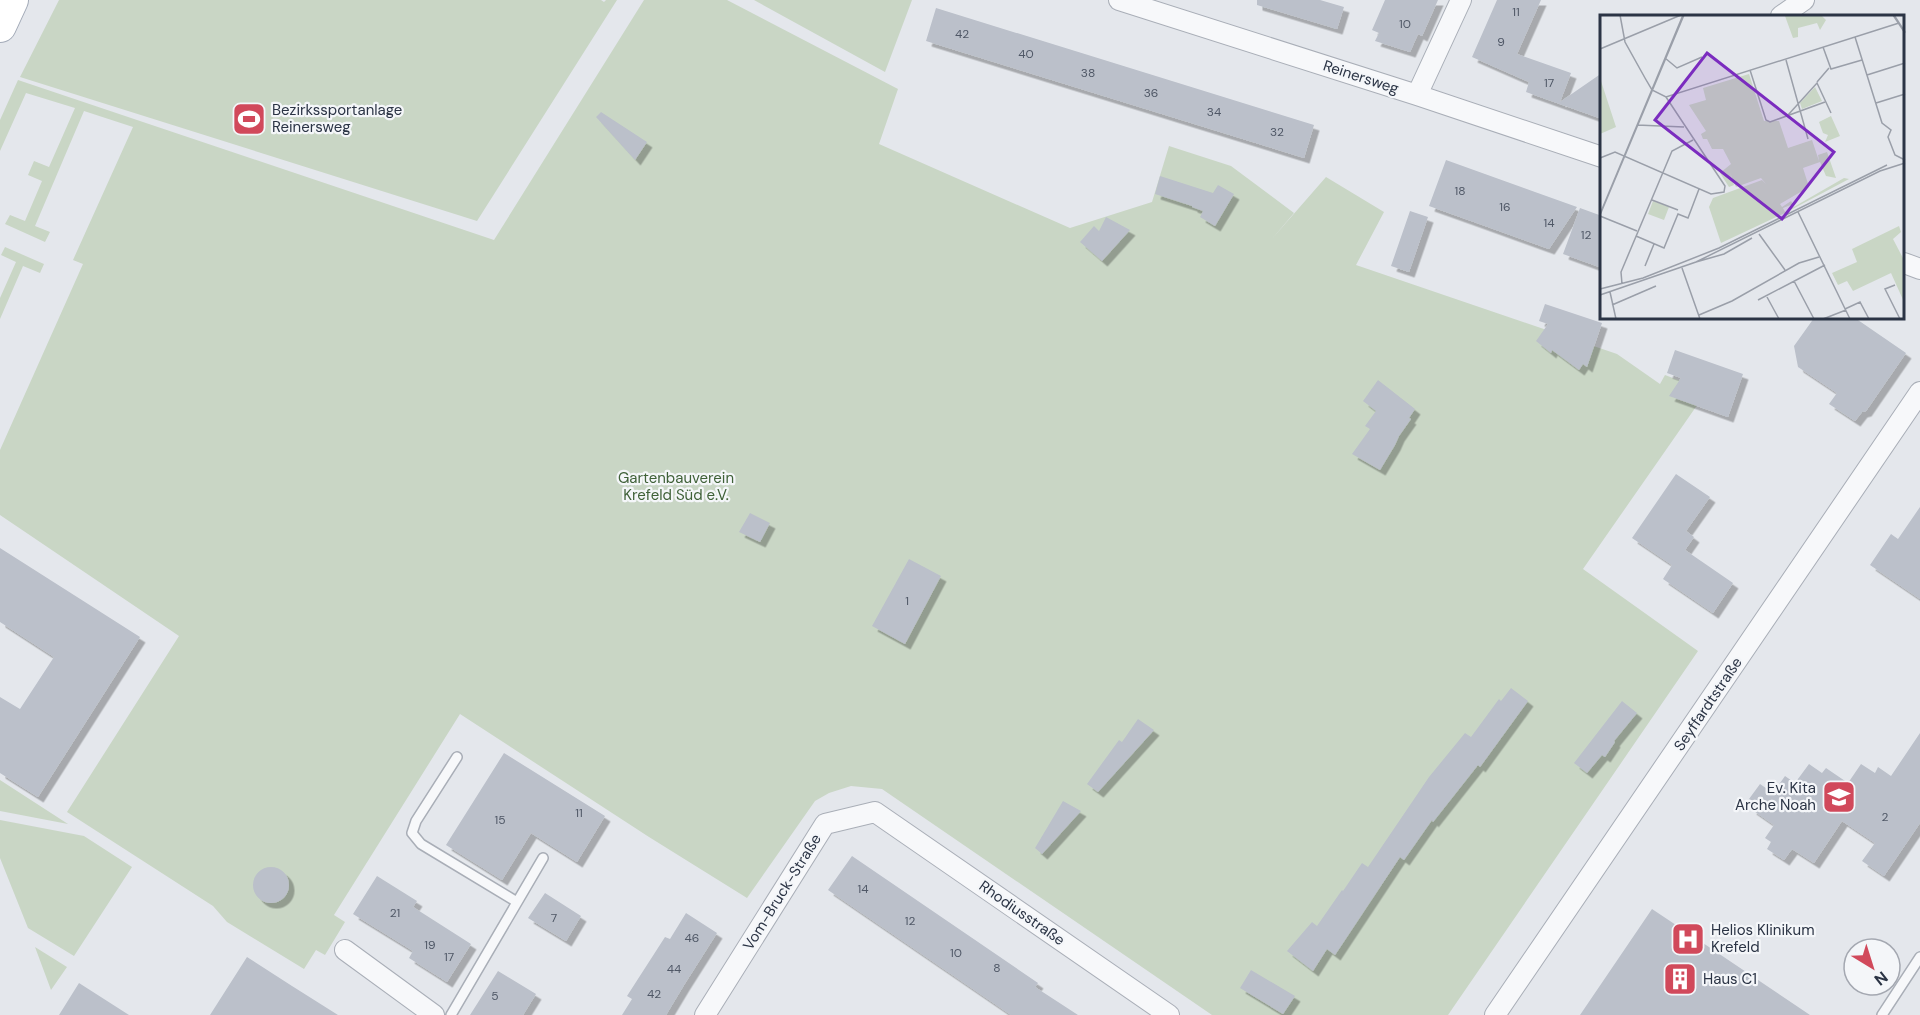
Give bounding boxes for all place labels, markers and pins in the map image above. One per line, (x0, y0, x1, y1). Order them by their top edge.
place label: Bezirkssportanlage Reinersweg (272, 100, 402, 137)
sports icon: Bezirkssportanlage Reinersweg (231, 101, 267, 137)
place label: Ev. Kita Arche Noah (1735, 778, 1816, 815)
school or university icon: Ev. Kita Arche Noah (1821, 779, 1857, 815)
place label: Helios Klinikum Krefeld (1711, 920, 1815, 957)
hospital icon: Helios Klinikum Krefeld (1670, 921, 1706, 957)
building icon: Haus C1 (1662, 961, 1698, 997)
place label: Haus C1 (1703, 969, 1757, 989)

